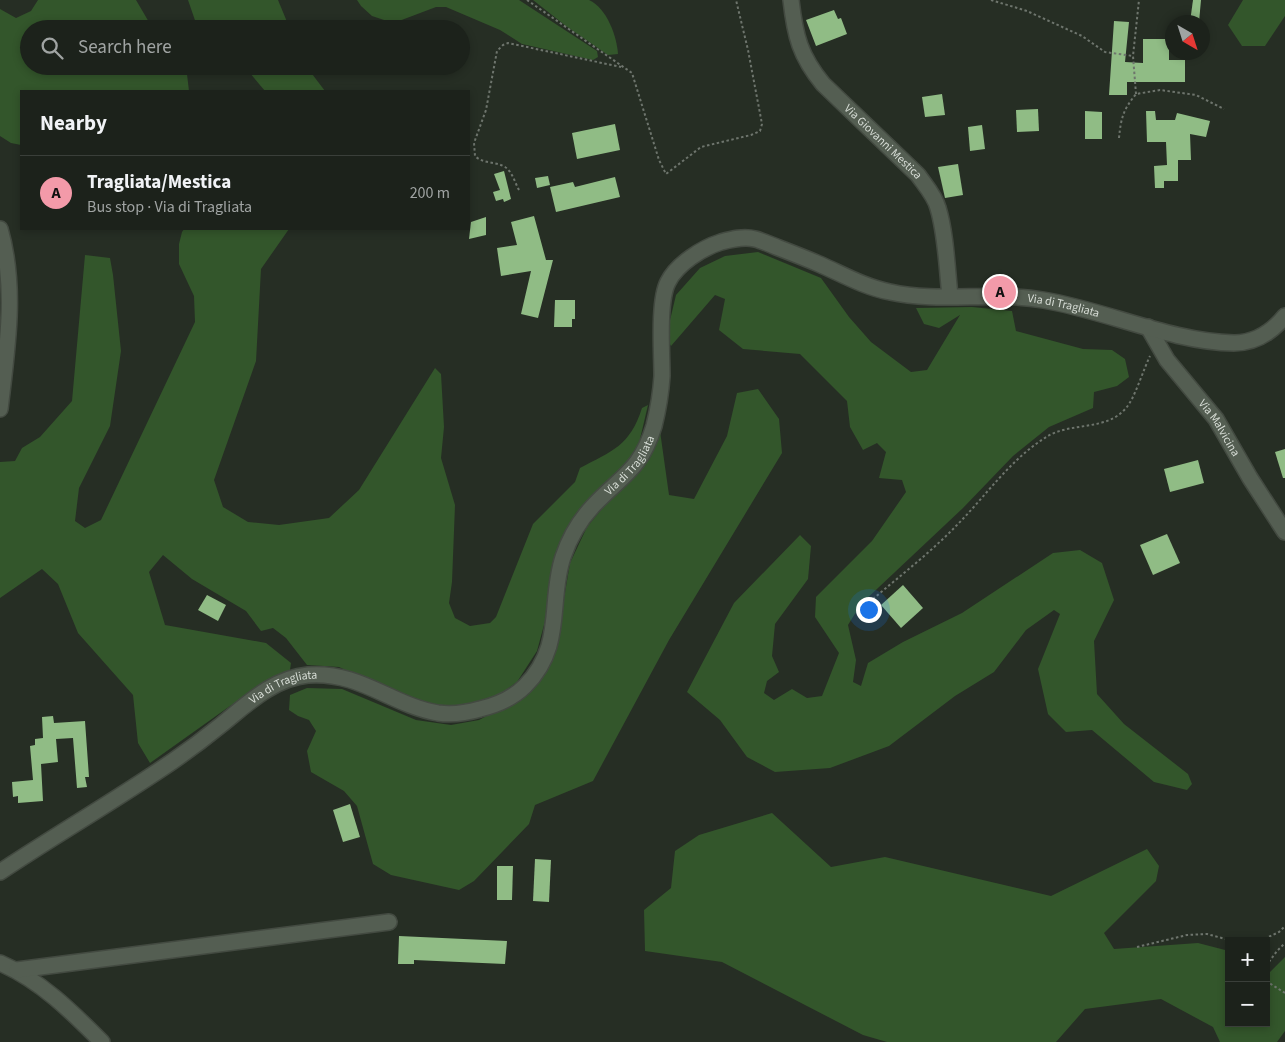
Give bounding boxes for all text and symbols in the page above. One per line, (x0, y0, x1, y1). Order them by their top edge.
north arrow (1165, 15, 1210, 60)
search box (20, 20, 470, 75)
icon: search (38, 34, 66, 62)
text: Search here (78, 34, 172, 61)
street label: Via Giovanni Mestica (840, 101, 926, 183)
text: Nearby (40, 108, 107, 138)
text: Tragliata/Mestica (87, 169, 231, 196)
text: A (51, 182, 61, 204)
text: 200 m (410, 182, 450, 204)
text: Bus stop · Via di Tragliata (87, 196, 252, 218)
pin: A (984, 273, 1016, 311)
street label: Via di Tragliata (1027, 290, 1101, 322)
street label: Via Malvicina (1194, 396, 1244, 460)
street label: Via di Tragliata (601, 433, 659, 499)
your location (856, 597, 882, 623)
street label: Via di Tragliata (245, 667, 317, 708)
map controls (1225, 937, 1270, 1027)
button: + (1225, 937, 1270, 982)
button: − (1225, 982, 1270, 1027)

